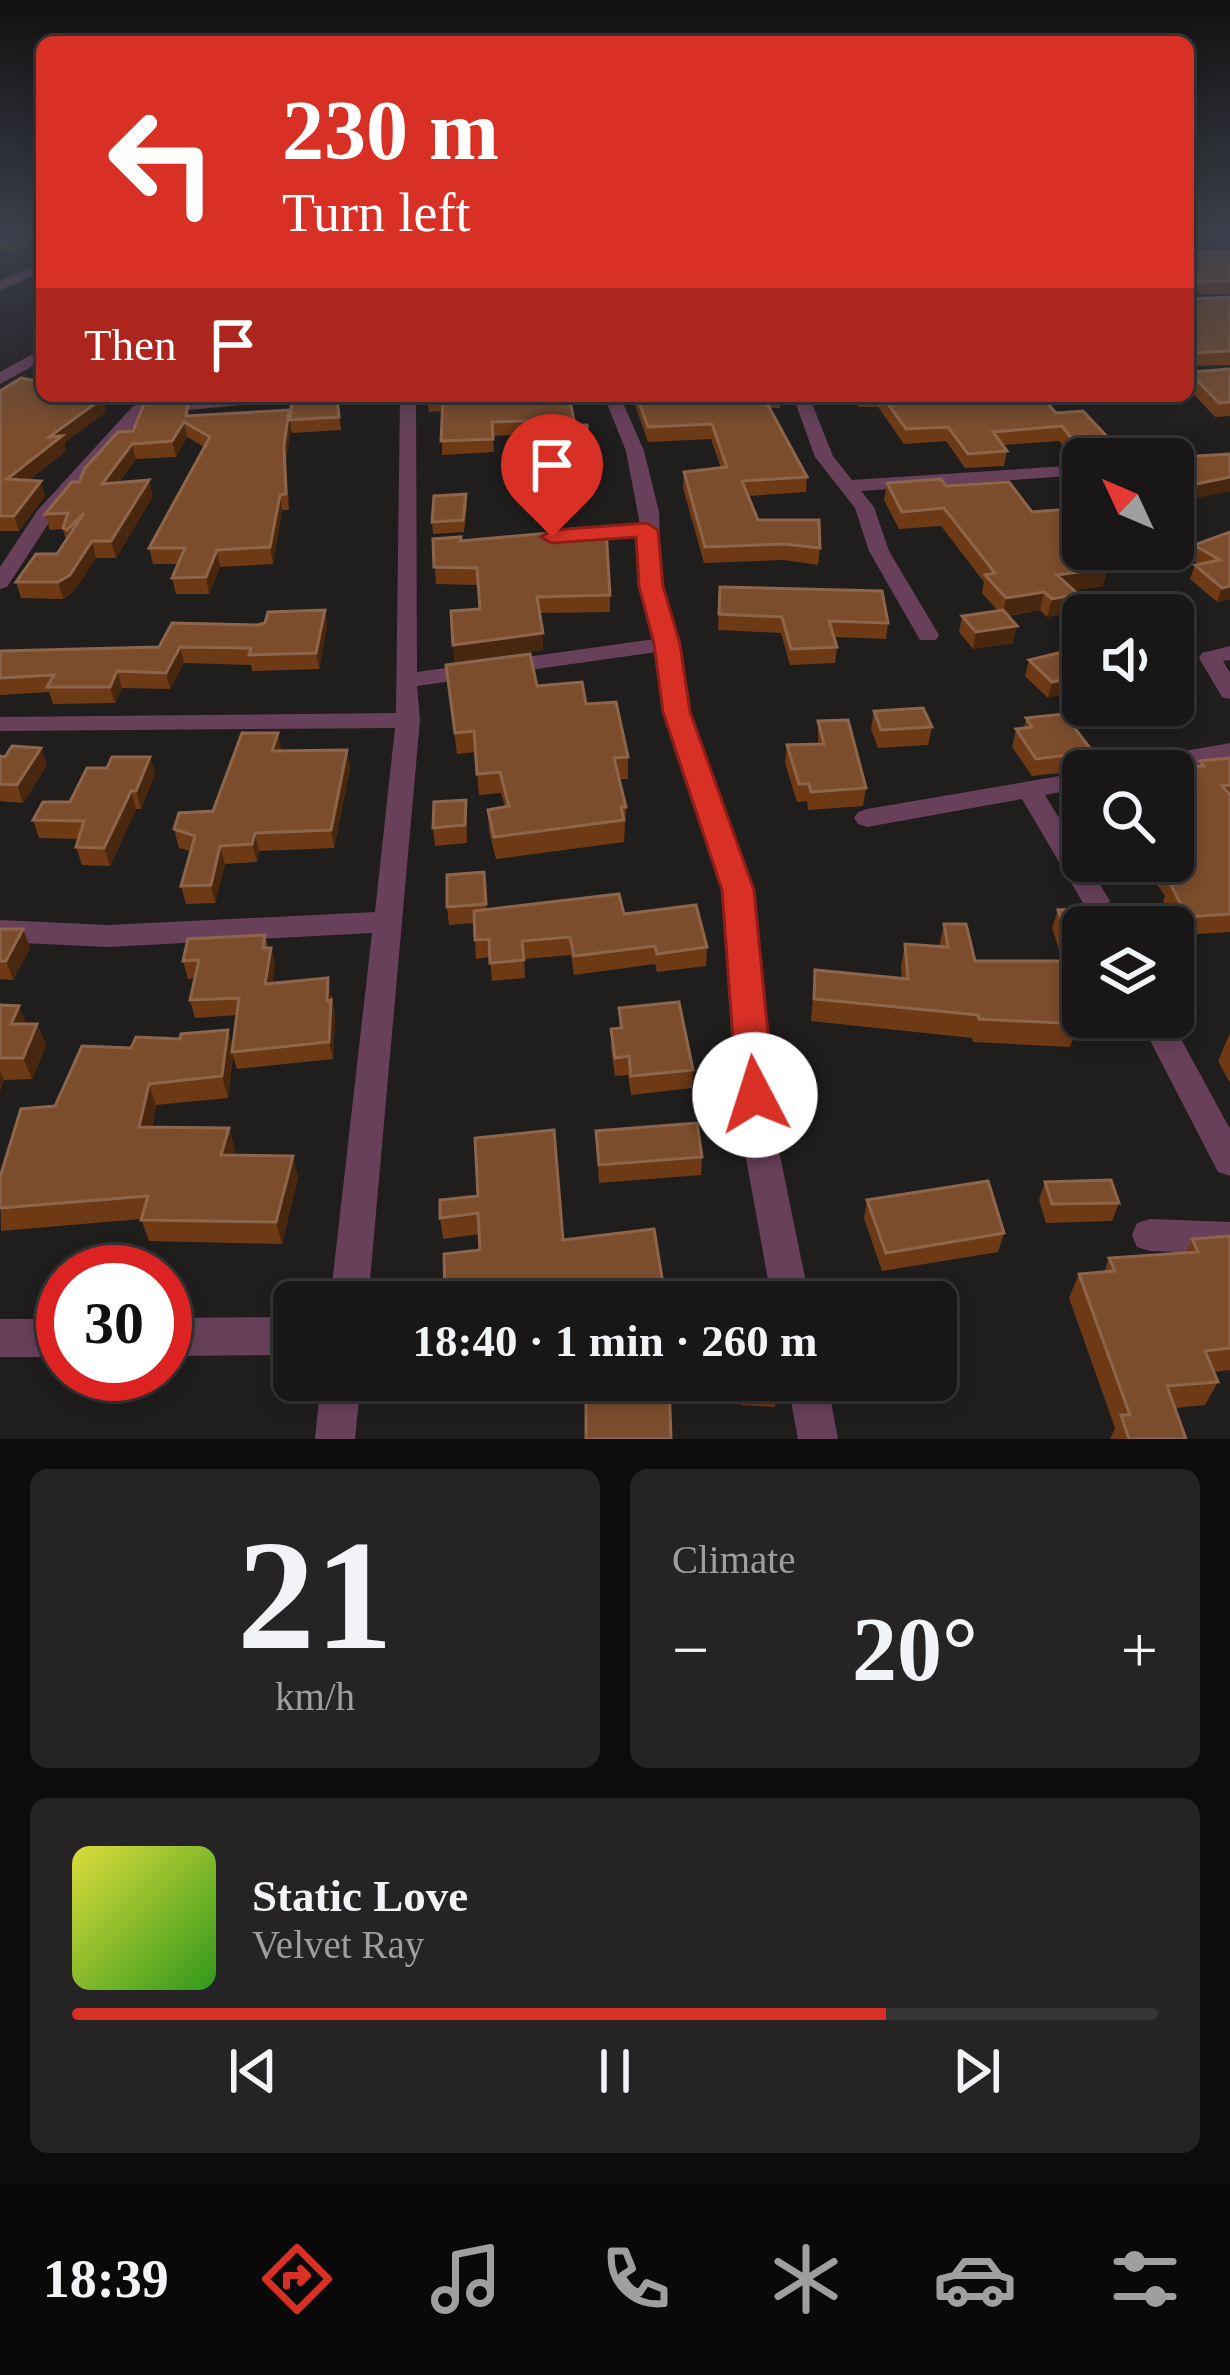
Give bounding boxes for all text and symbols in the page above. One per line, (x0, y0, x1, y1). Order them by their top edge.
icon: left (84, 84, 240, 240)
text: 230 m (282, 84, 499, 177)
text: Turn left (282, 183, 471, 243)
icon: arrive (200, 312, 266, 378)
text: Then (84, 320, 176, 370)
pin (501, 414, 603, 537)
icon: arrive (519, 432, 585, 498)
north arrow (1062, 438, 1194, 570)
map controls (1062, 438, 1194, 1038)
button: sound (1062, 594, 1194, 726)
button: search (1062, 750, 1194, 882)
button: layers (1062, 906, 1194, 1038)
position arrow (692, 1032, 818, 1158)
speed limit sign: 30 (36, 1245, 192, 1401)
text: 18:40 · 1 min · 260 m (413, 1316, 818, 1366)
text: 21 (237, 1509, 393, 1682)
text: Climate (672, 1538, 795, 1581)
text: 20° (852, 1600, 978, 1699)
text: − (672, 1613, 709, 1686)
text: + (1121, 1613, 1158, 1686)
text: km/h (275, 1675, 355, 1718)
text: Static Love (252, 1871, 468, 1921)
text: Velvet Ray (252, 1923, 424, 1966)
icon: previous (220, 2038, 286, 2104)
icon: pause (582, 2038, 648, 2104)
icon: next (944, 2038, 1010, 2104)
icon: directions (255, 2237, 339, 2321)
icon: music (424, 2237, 508, 2321)
icon: phone (594, 2237, 678, 2321)
icon: climate (764, 2237, 848, 2321)
icon: car (933, 2237, 1017, 2321)
icon: filters (1103, 2237, 1187, 2321)
text: 18:39 (43, 2249, 169, 2309)

